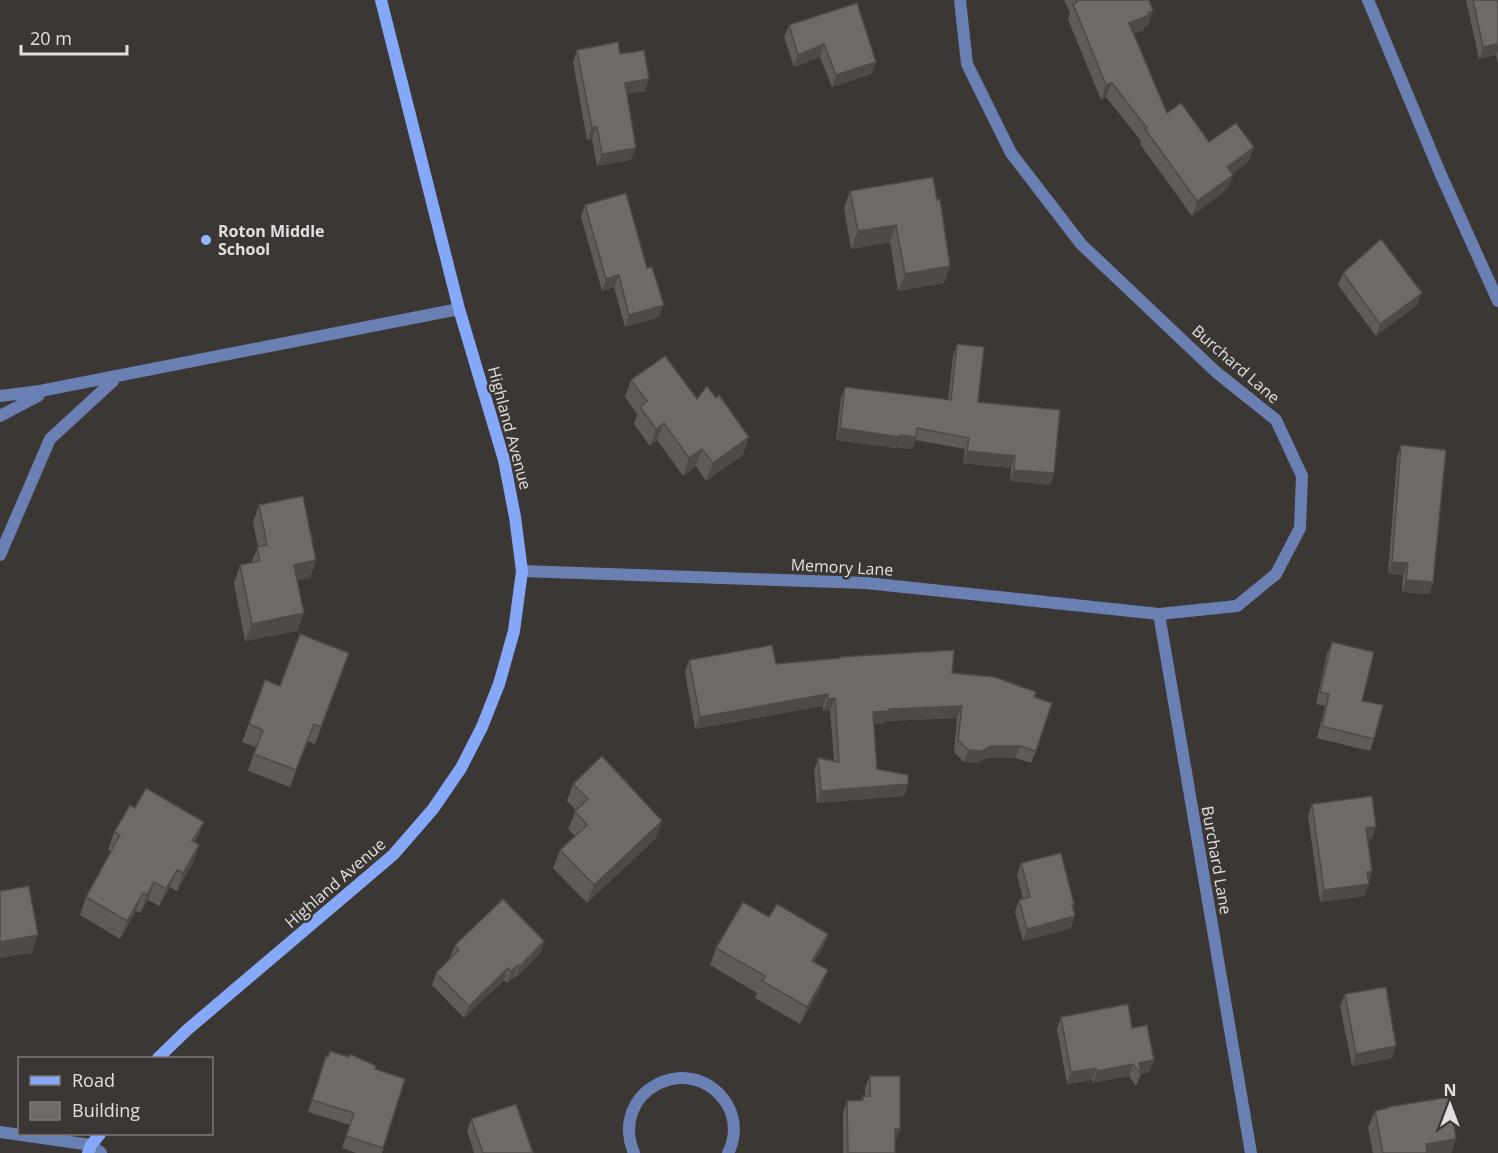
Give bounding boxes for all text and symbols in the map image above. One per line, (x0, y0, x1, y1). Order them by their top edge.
scale bar (21, 18, 128, 56)
text: 20 m (30, 26, 72, 50)
place label: Roton Middle School (218, 220, 325, 260)
marker: Roton Middle School (199, 233, 213, 247)
street label: Burchard Lane (1187, 320, 1285, 408)
street label: Highland Avenue (483, 364, 537, 492)
street label: Memory Lane (790, 553, 894, 581)
street label: Burchard Lane (1197, 804, 1237, 916)
street label: Highland Avenue (280, 833, 390, 933)
legend (18, 1057, 213, 1135)
text: Road (72, 1068, 115, 1092)
north arrow (1420, 1075, 1480, 1135)
text: N (1443, 1079, 1457, 1101)
text: Building (72, 1098, 140, 1122)

